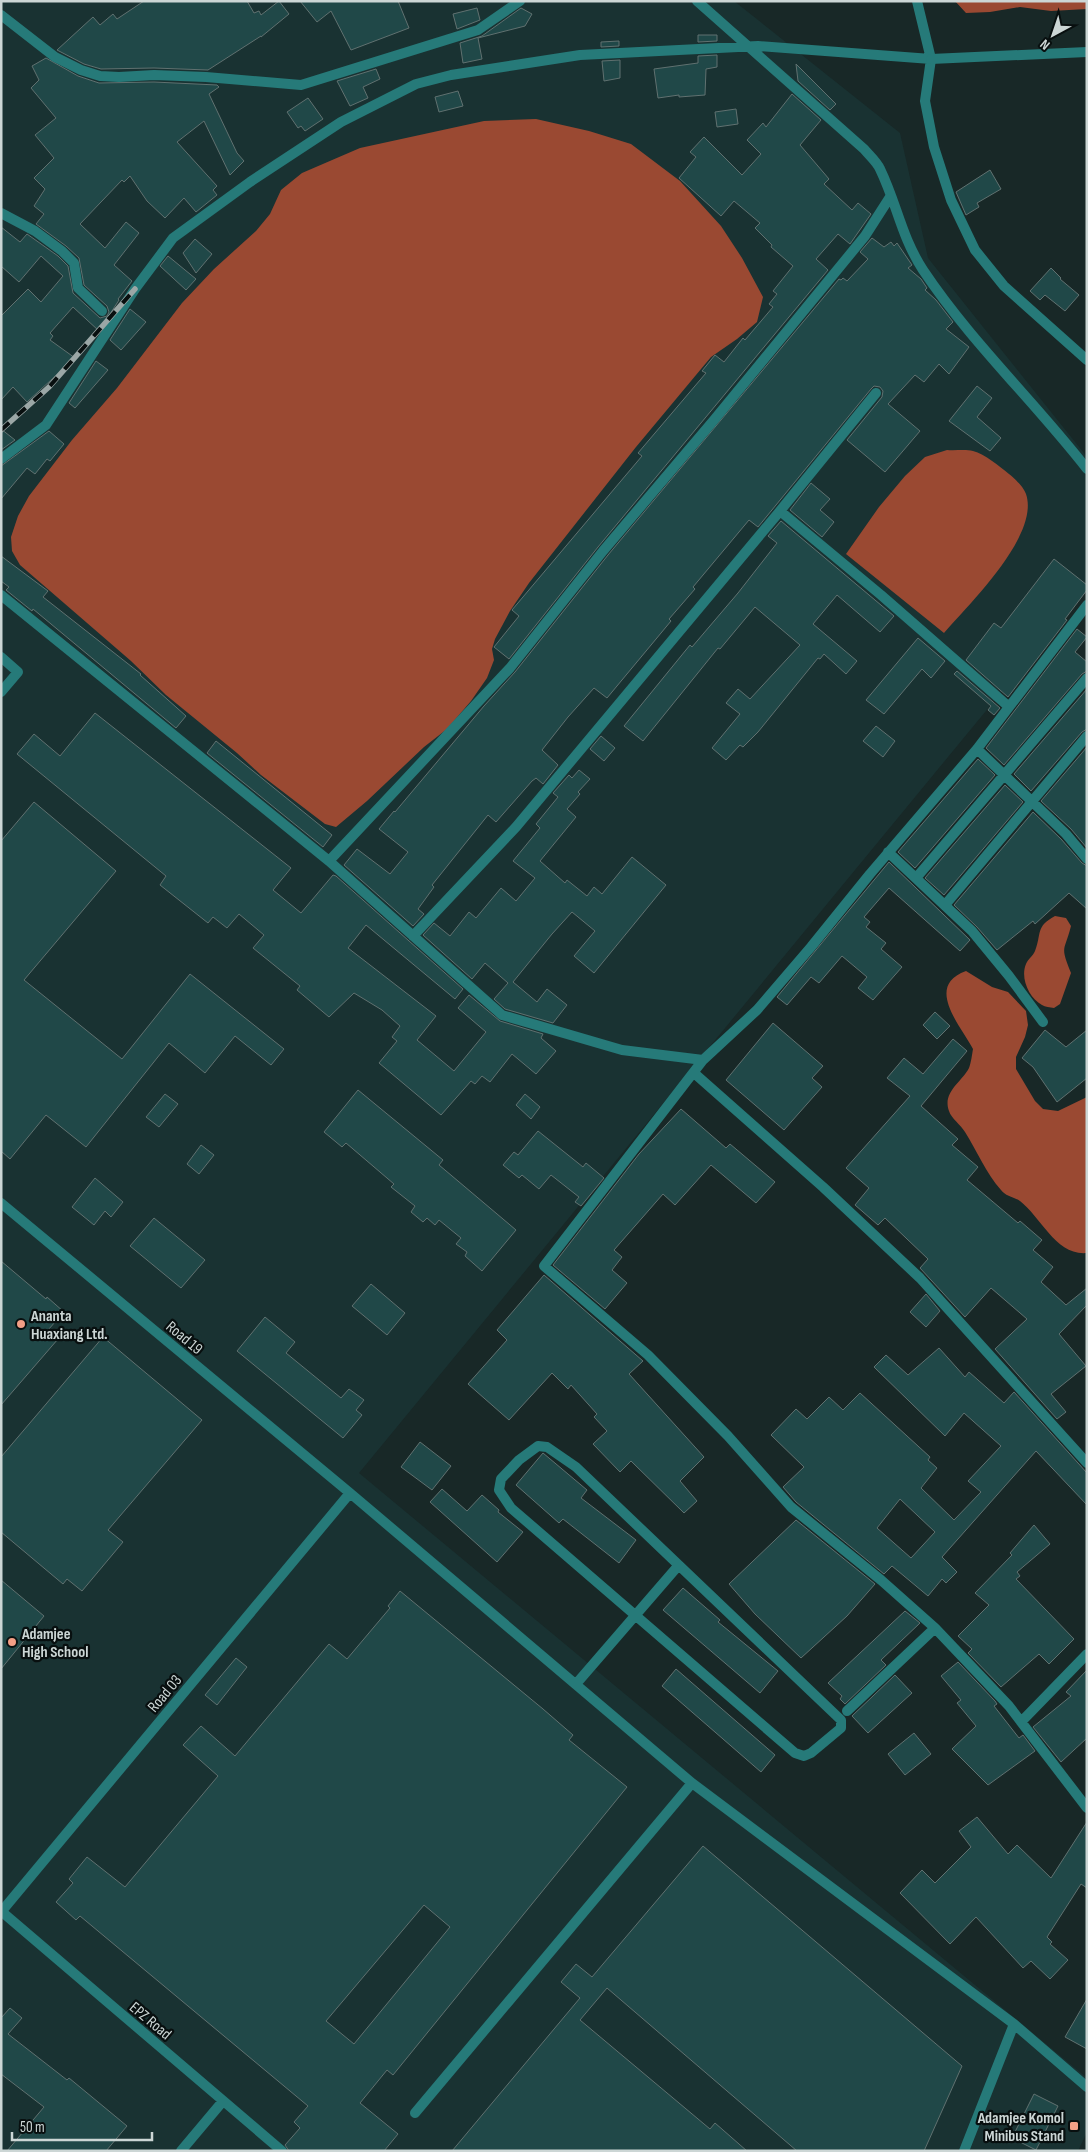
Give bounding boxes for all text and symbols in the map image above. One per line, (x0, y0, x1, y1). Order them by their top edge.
north arrow (1028, 10, 1078, 60)
text: N (1037, 36, 1053, 53)
place label: Ananta Huaxiang Ltd. (30, 1307, 108, 1344)
street label: Road 19 (162, 1317, 206, 1359)
marker: Ananta Huaxiang Ltd. (15, 1318, 27, 1330)
place label: Adamjee High School (21, 1625, 88, 1662)
marker: Adamjee High School (6, 1636, 18, 1648)
street label: Road 03 (144, 1671, 186, 1717)
street label: EPZ Road (125, 1998, 175, 2044)
place label: Adamjee Komol Minibus Stand (977, 2109, 1064, 2146)
scale bar (12, 2110, 152, 2142)
text: 50 m (20, 2118, 45, 2137)
marker: Adamjee Komol Minibus Stand (1068, 2120, 1080, 2132)

